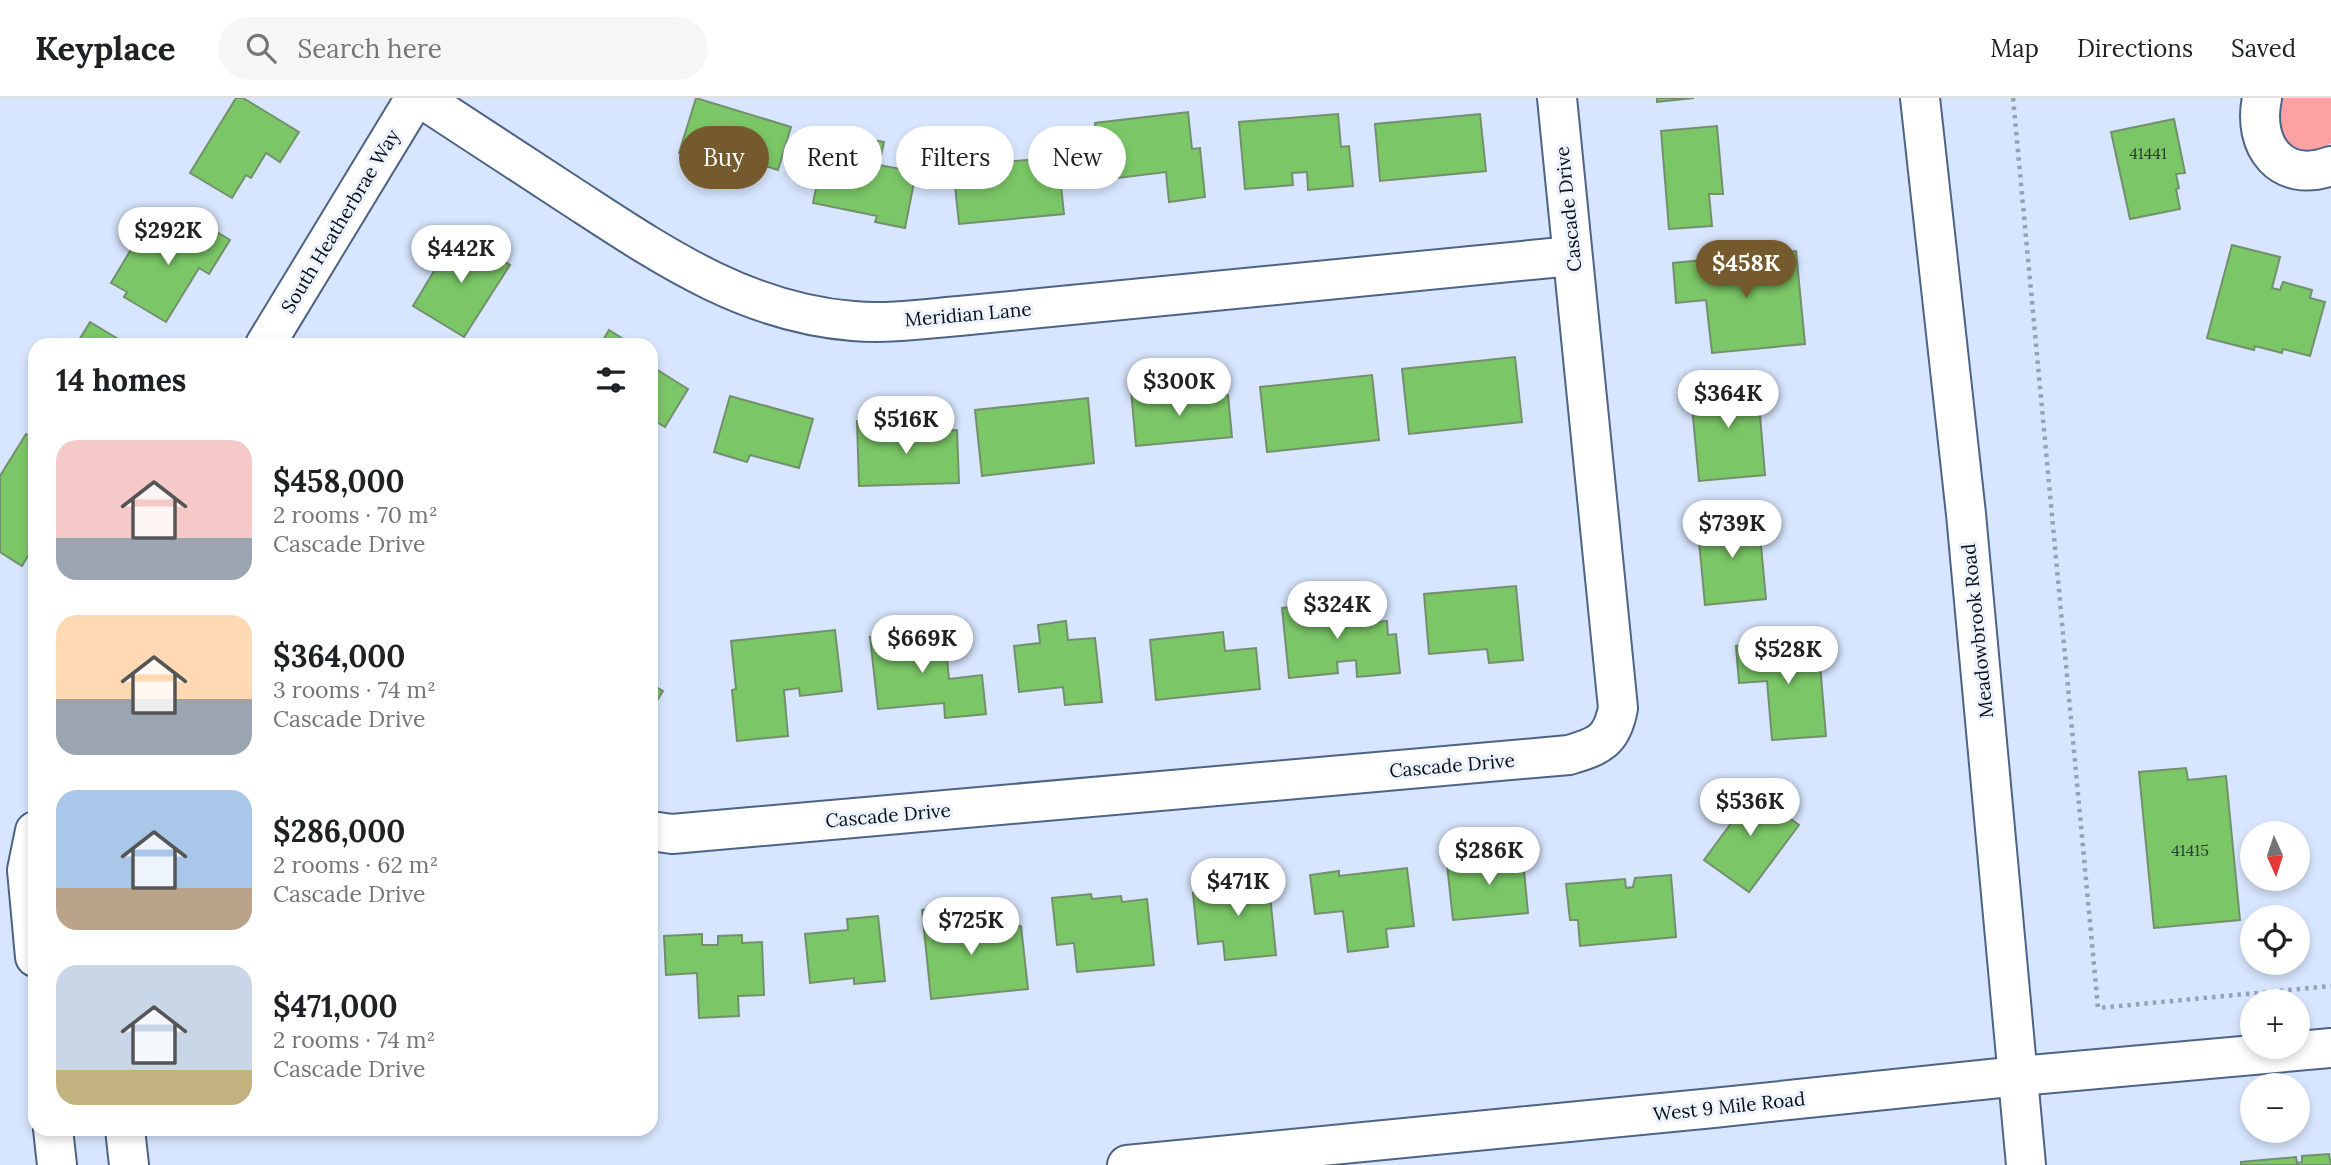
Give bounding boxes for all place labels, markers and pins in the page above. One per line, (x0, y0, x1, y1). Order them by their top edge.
pin: $292K (119, 208, 217, 267)
pin: $442K (412, 226, 510, 285)
pin: $458K (1697, 240, 1795, 300)
pin: $300K (1130, 358, 1228, 418)
pin: $364K (1679, 370, 1777, 430)
pin: $516K (857, 396, 955, 456)
pin: $739K (1683, 500, 1781, 560)
pin: $324K (1288, 582, 1386, 641)
pin: $669K (873, 616, 971, 675)
pin: $528K (1739, 626, 1837, 686)
pin: $536K (1701, 778, 1799, 838)
pin: $286K (1440, 828, 1538, 887)
pin: $471K (1189, 858, 1287, 918)
pin: $725K (922, 898, 1020, 957)

